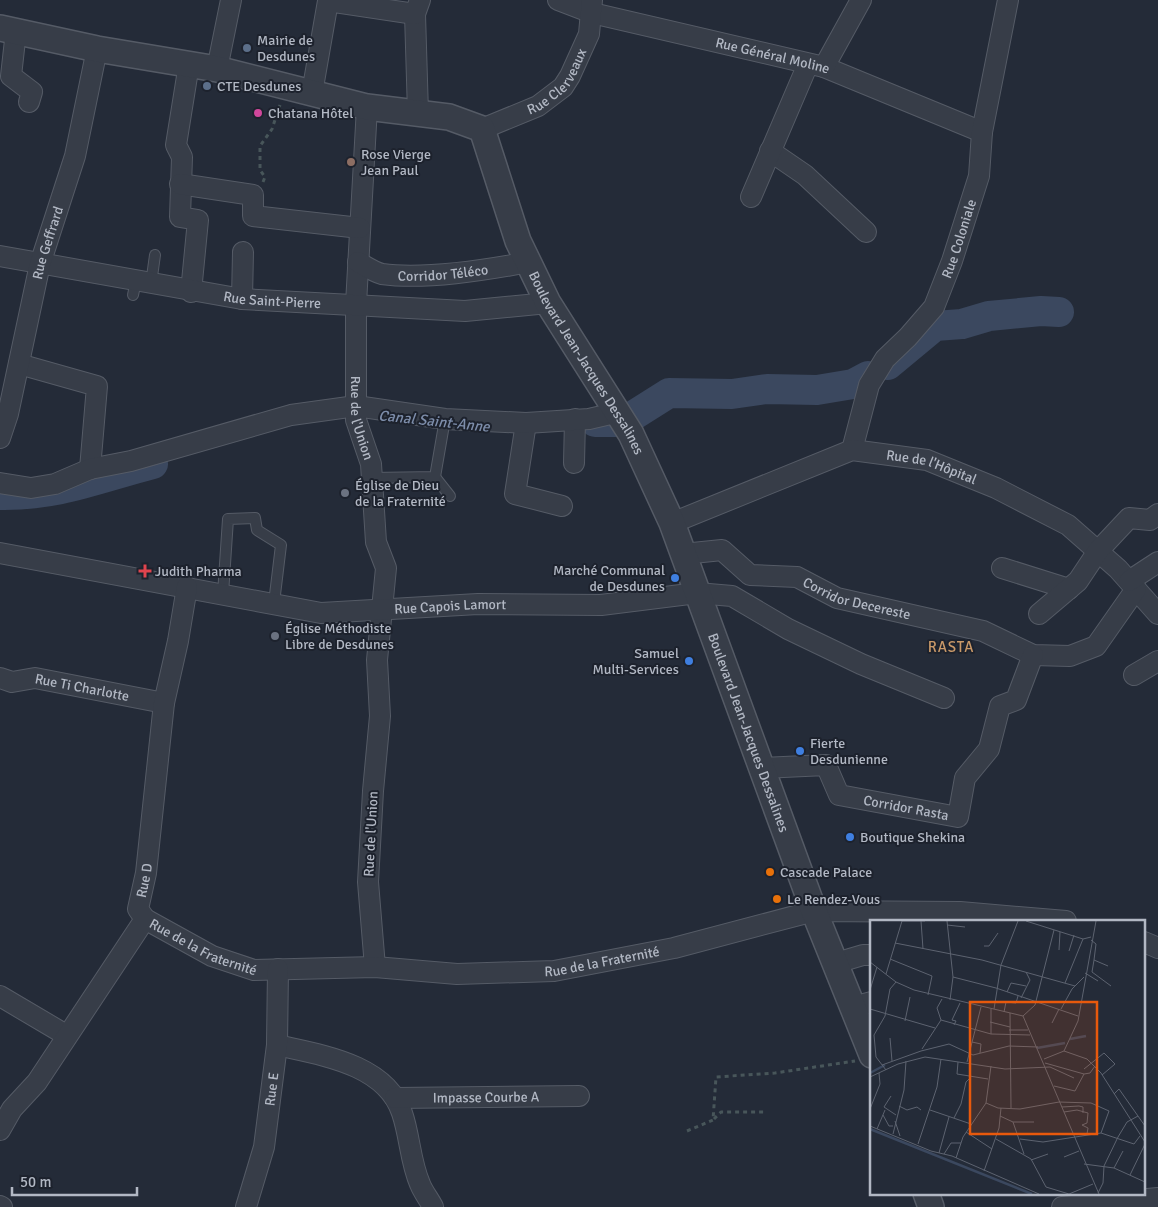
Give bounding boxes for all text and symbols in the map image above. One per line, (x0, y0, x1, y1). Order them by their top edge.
place label: Mairie de Desdunes (257, 32, 315, 65)
street label: Rue Général Moline (714, 34, 833, 77)
marker: Mairie de Desdunes (241, 42, 253, 54)
street label: Rue Clerveaux (524, 45, 590, 118)
place label: CTE Desdunes (217, 78, 301, 95)
marker: CTE Desdunes (201, 80, 213, 92)
place label: Chatana Hôtel (268, 105, 353, 122)
marker: Chatana Hôtel (252, 107, 264, 119)
place label: Rose Vierge Jean Paul (361, 146, 431, 179)
marker: Rose Vierge Jean Paul (345, 156, 357, 168)
street label: Rue Coloniale (938, 197, 980, 281)
street label: Rue Geffrard (28, 204, 67, 281)
street label: Corridor Téléco (397, 261, 489, 284)
street label: Boulevard Jean-Jacques Dessalines (525, 268, 648, 457)
street label: Rue Saint-Pierre (222, 287, 321, 312)
street label: Rue de l'Union (348, 376, 377, 462)
water label: Canal Saint-Anne (377, 406, 492, 436)
street label: Rue de l'Hôpital (885, 446, 979, 488)
place label: Église de Dieu de la Fraternité (355, 477, 446, 510)
marker: Église de Dieu de la Fraternité (339, 487, 351, 499)
place label: Marché Communal de Desdunes (553, 562, 665, 595)
place label: Judith Pharma (155, 563, 242, 580)
marker: Judith Pharma (139, 565, 151, 577)
marker: Marché Communal de Desdunes (669, 572, 681, 584)
street label: Corridor Decereste (800, 573, 912, 623)
street label: Rue Capois Lamort (394, 595, 506, 617)
place label: Église Méthodiste Libre de Desdunes (285, 620, 394, 653)
marker: Église Méthodiste Libre de Desdunes (269, 630, 281, 642)
street label: Boulevard Jean-Jacques Dessalines (704, 631, 793, 834)
district label: RASTA (928, 638, 974, 656)
place label: Samuel Multi-Services (592, 645, 679, 678)
marker: Samuel Multi-Services (683, 655, 695, 667)
street label: Rue Ti Charlotte (33, 670, 131, 705)
place label: Fierte Desdunienne (810, 735, 888, 768)
marker: Fierte Desdunienne (794, 745, 806, 757)
street label: Rue de l'Union (360, 791, 382, 877)
street label: Corridor Rasta (862, 791, 950, 824)
place label: Boutique Shekina (860, 829, 965, 846)
marker: Boutique Shekina (844, 831, 856, 843)
street label: Rue D (132, 862, 155, 899)
place label: Cascade Palace (780, 864, 872, 881)
marker: Cascade Palace (764, 866, 776, 878)
place label: Le Rendez-Vous (787, 891, 880, 908)
marker: Le Rendez-Vous (771, 893, 783, 905)
street label: Rue de la Fraternité (147, 915, 259, 979)
inset map (870, 920, 1146, 1194)
street label: Rue de la Fraternité (544, 942, 661, 980)
street label: Rue E (261, 1071, 282, 1107)
street label: Impasse Courbe A (433, 1088, 540, 1106)
scale bar (12, 1164, 138, 1196)
text: 50 m (20, 1173, 51, 1191)

